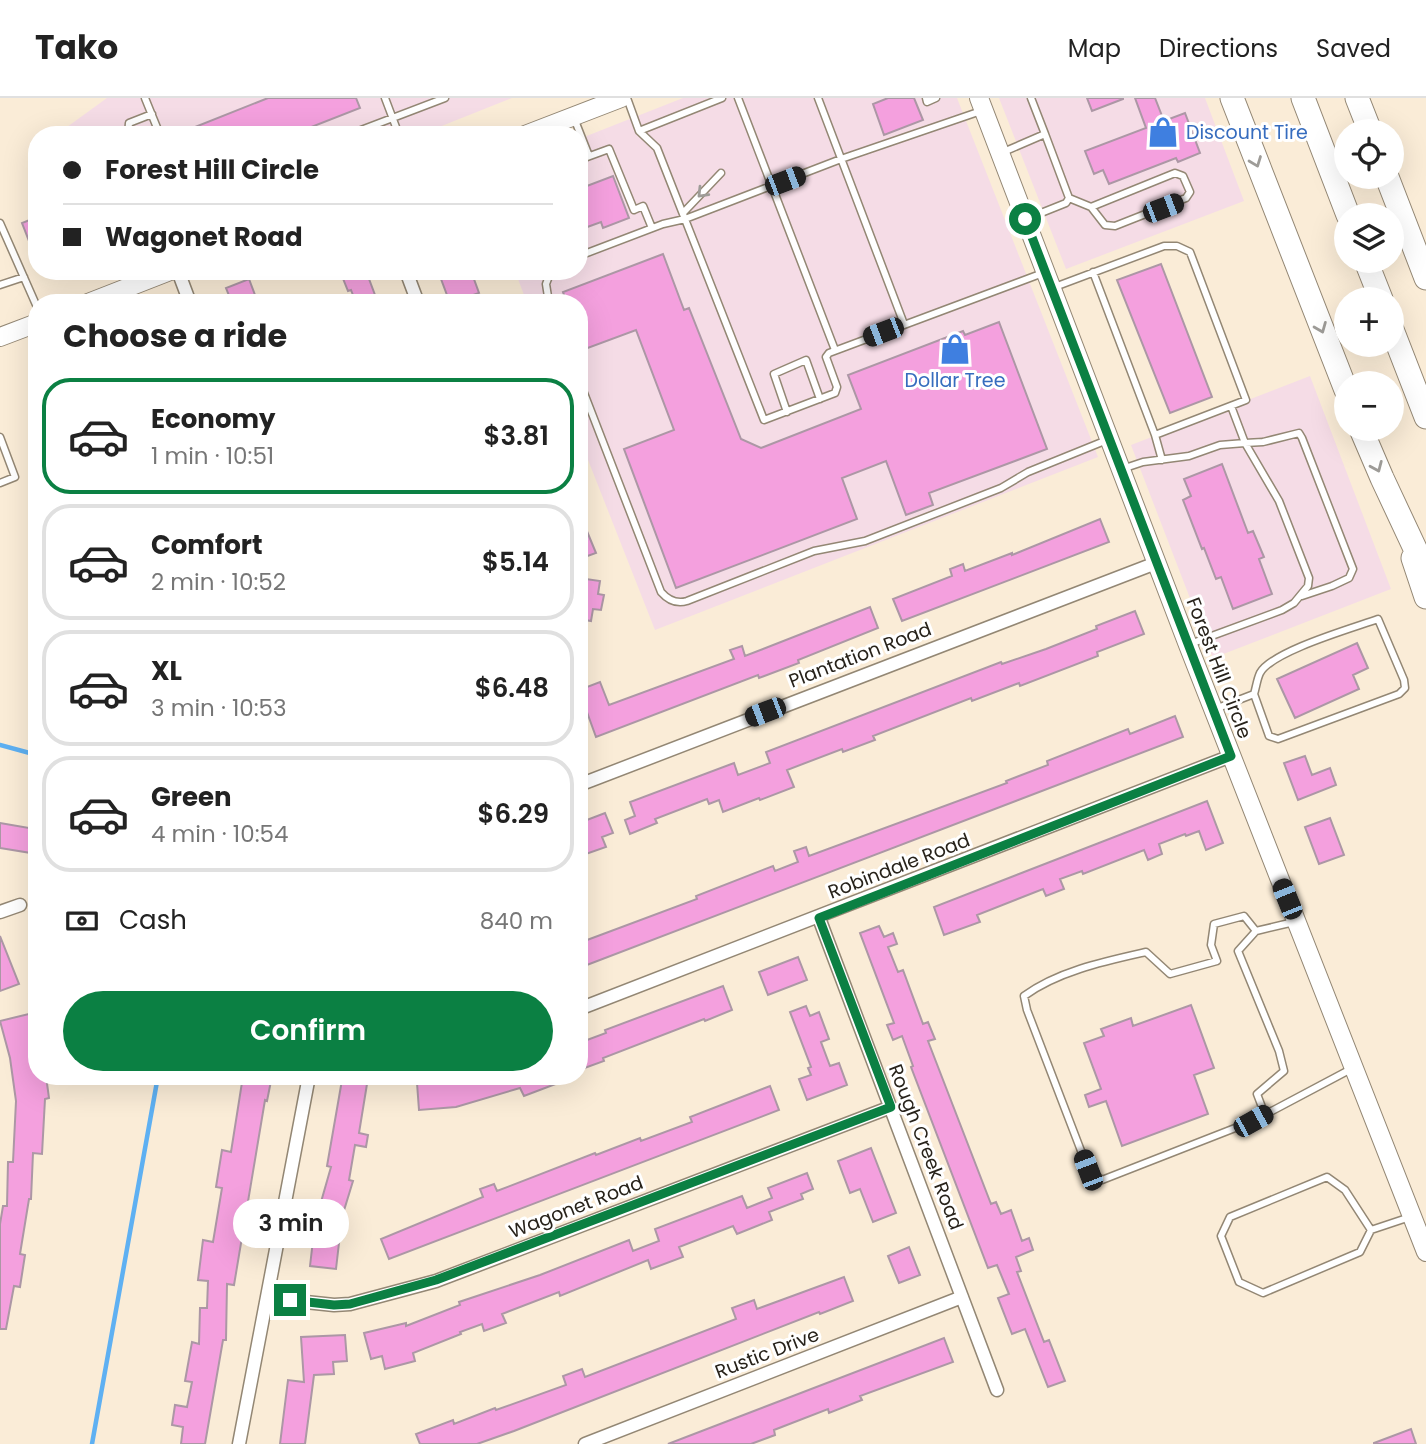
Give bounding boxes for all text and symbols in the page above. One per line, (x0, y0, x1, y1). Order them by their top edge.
text: Tako (35, 24, 118, 71)
text: Map (1068, 32, 1121, 65)
text: Directions (1159, 32, 1278, 65)
text: Saved (1316, 32, 1391, 65)
shop icon: Discount Tire (1146, 115, 1180, 149)
place label: Discount Tire (1186, 119, 1308, 146)
map controls (1334, 119, 1404, 441)
button: locate (1334, 119, 1404, 189)
text: Forest Hill Circle (105, 152, 319, 188)
one-way arrow (1248, 155, 1262, 167)
car (762, 164, 809, 198)
one-way arrow (697, 185, 710, 198)
car (1140, 191, 1187, 225)
route start (1009, 203, 1041, 235)
button: layers (1334, 203, 1404, 273)
text: Wagonet Road (105, 219, 303, 255)
button: + (1334, 287, 1404, 357)
text: Choose a ride (63, 313, 287, 358)
car (860, 315, 907, 349)
one-way arrow (1312, 321, 1326, 333)
shop icon: Dollar Tree (938, 332, 972, 366)
place label: Dollar Tree (905, 367, 1005, 394)
button: − (1334, 371, 1404, 441)
text: Economy (151, 401, 275, 437)
icon: car (67, 405, 130, 468)
text: $3.81 (484, 418, 549, 454)
text: 1 min · 10:51 (151, 440, 274, 472)
one-way arrow (1369, 460, 1383, 473)
text: Comfort (151, 527, 263, 563)
icon: car (67, 531, 130, 594)
text: $5.14 (482, 544, 549, 580)
text: 2 min · 10:52 (151, 566, 286, 598)
street label: Forest Hill Circle (1180, 594, 1258, 742)
street label: Plantation Road (785, 615, 935, 695)
text: XL (151, 653, 182, 689)
icon: car (67, 657, 130, 720)
text: $6.48 (475, 670, 549, 706)
text: 3 min · 10:53 (151, 692, 287, 724)
car (742, 695, 789, 729)
text: Green (151, 779, 232, 815)
icon: car (67, 783, 130, 846)
text: $6.29 (477, 796, 549, 832)
text: 4 min · 10:54 (151, 818, 288, 850)
street label: Robindale Road (824, 827, 974, 905)
car (1270, 876, 1305, 922)
icon: cash (63, 902, 101, 940)
text: Cash (119, 902, 187, 938)
text: 840 m (480, 905, 553, 937)
button: Confirm (63, 991, 553, 1071)
street label: Rough Creek Road (882, 1060, 970, 1234)
car (1230, 1102, 1277, 1140)
car (1071, 1147, 1106, 1193)
street label: Wagonet Road (505, 1169, 647, 1245)
callout: 3 min (232, 1198, 348, 1248)
text: 3 min (259, 1207, 323, 1239)
route end (274, 1284, 306, 1316)
street label: Rustic Drive (711, 1321, 823, 1385)

